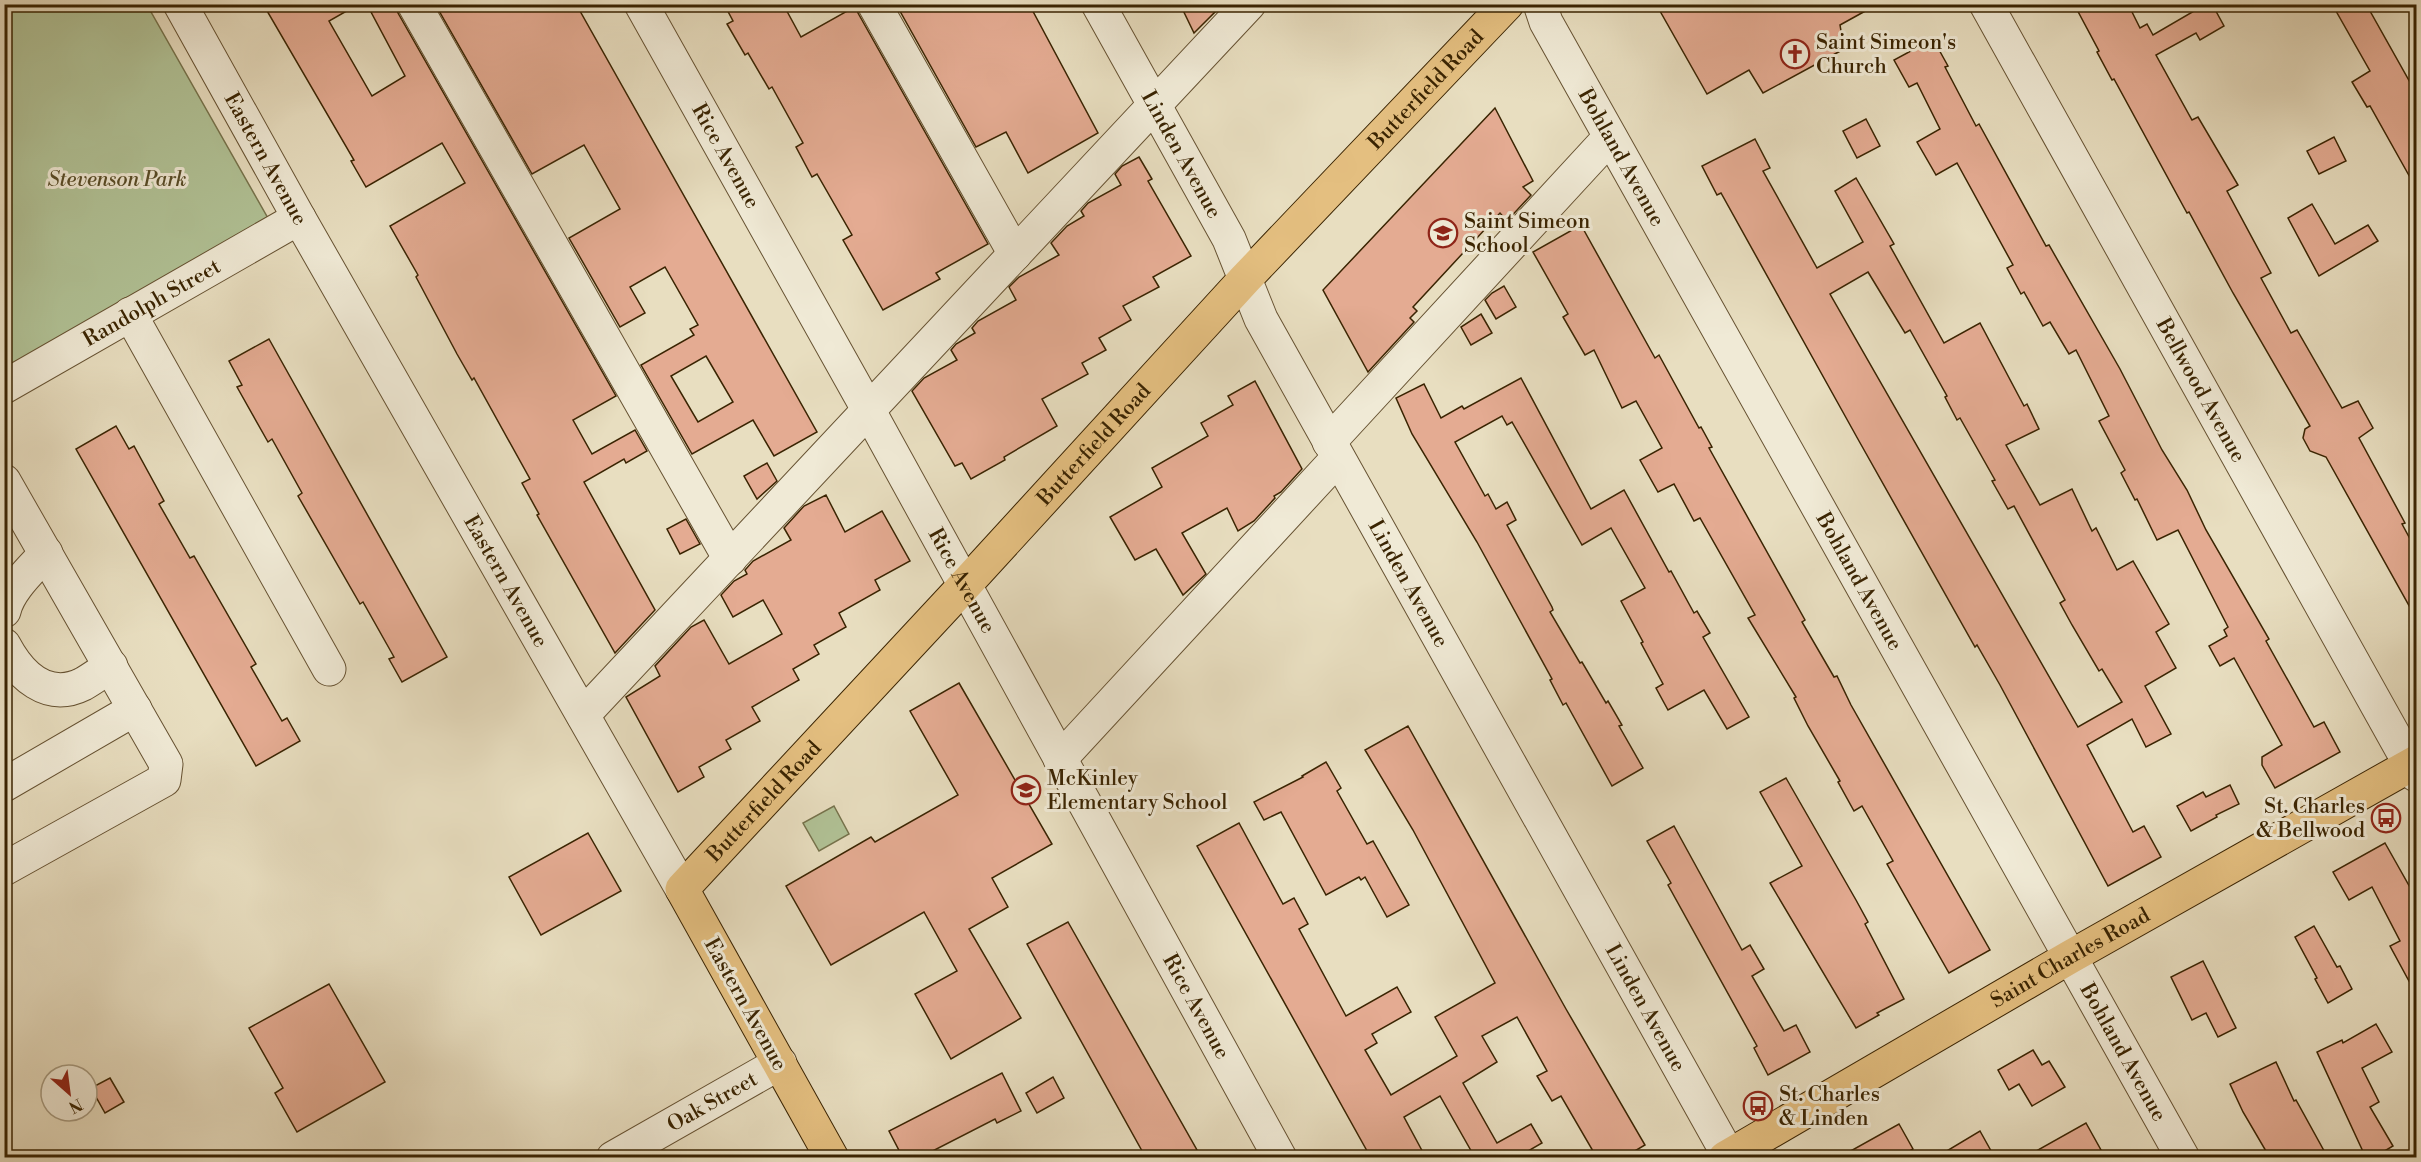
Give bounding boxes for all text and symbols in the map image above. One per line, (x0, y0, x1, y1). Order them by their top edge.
street label: Butterfield Road (1362, 24, 1490, 156)
place label: Saint Simeon's Church (1816, 30, 1956, 80)
church icon: Saint Simeon's Church (1779, 38, 1811, 70)
street label: Bohland Avenue (1571, 83, 1670, 231)
street label: Linden Avenue (1135, 86, 1227, 223)
street label: Eastern Avenue (218, 88, 312, 230)
street label: Rice Avenue (685, 99, 765, 213)
park label: Stevenson Park (48, 167, 187, 193)
place label: Saint Simeon School (1464, 209, 1591, 259)
school or university icon: Saint Simeon School (1427, 217, 1459, 249)
street label: Randolph Street (79, 253, 226, 353)
street label: Bellwood Avenue (2149, 313, 2251, 467)
street label: Butterfield Road (1031, 378, 1157, 512)
street label: Bohland Avenue (1809, 507, 1908, 655)
street label: Eastern Avenue (457, 511, 553, 652)
street label: Linden Avenue (1362, 515, 1454, 652)
street label: Rice Avenue (922, 524, 1001, 638)
street label: Butterfield Road (701, 736, 827, 869)
place label: McKinley Elementary School (1047, 766, 1227, 816)
school or university icon: McKinley Elementary School (1010, 774, 1042, 806)
place label: St. Charles & Bellwood (2256, 794, 2365, 844)
bus stop icon: St. Charles & Bellwood (2370, 802, 2402, 834)
street label: Saint Charles Road (1986, 903, 2155, 1014)
street label: Eastern Avenue (698, 934, 792, 1075)
street label: Linden Avenue (1599, 940, 1691, 1076)
street label: Rice Avenue (1156, 950, 1235, 1064)
street label: Bohland Avenue (2073, 978, 2172, 1126)
north arrow (39, 1063, 99, 1123)
street label: Oak Street (663, 1066, 763, 1138)
place label: St. Charles & Linden (1779, 1082, 1880, 1132)
bus stop icon: St. Charles & Linden (1742, 1090, 1774, 1122)
text: N (65, 1094, 86, 1117)

